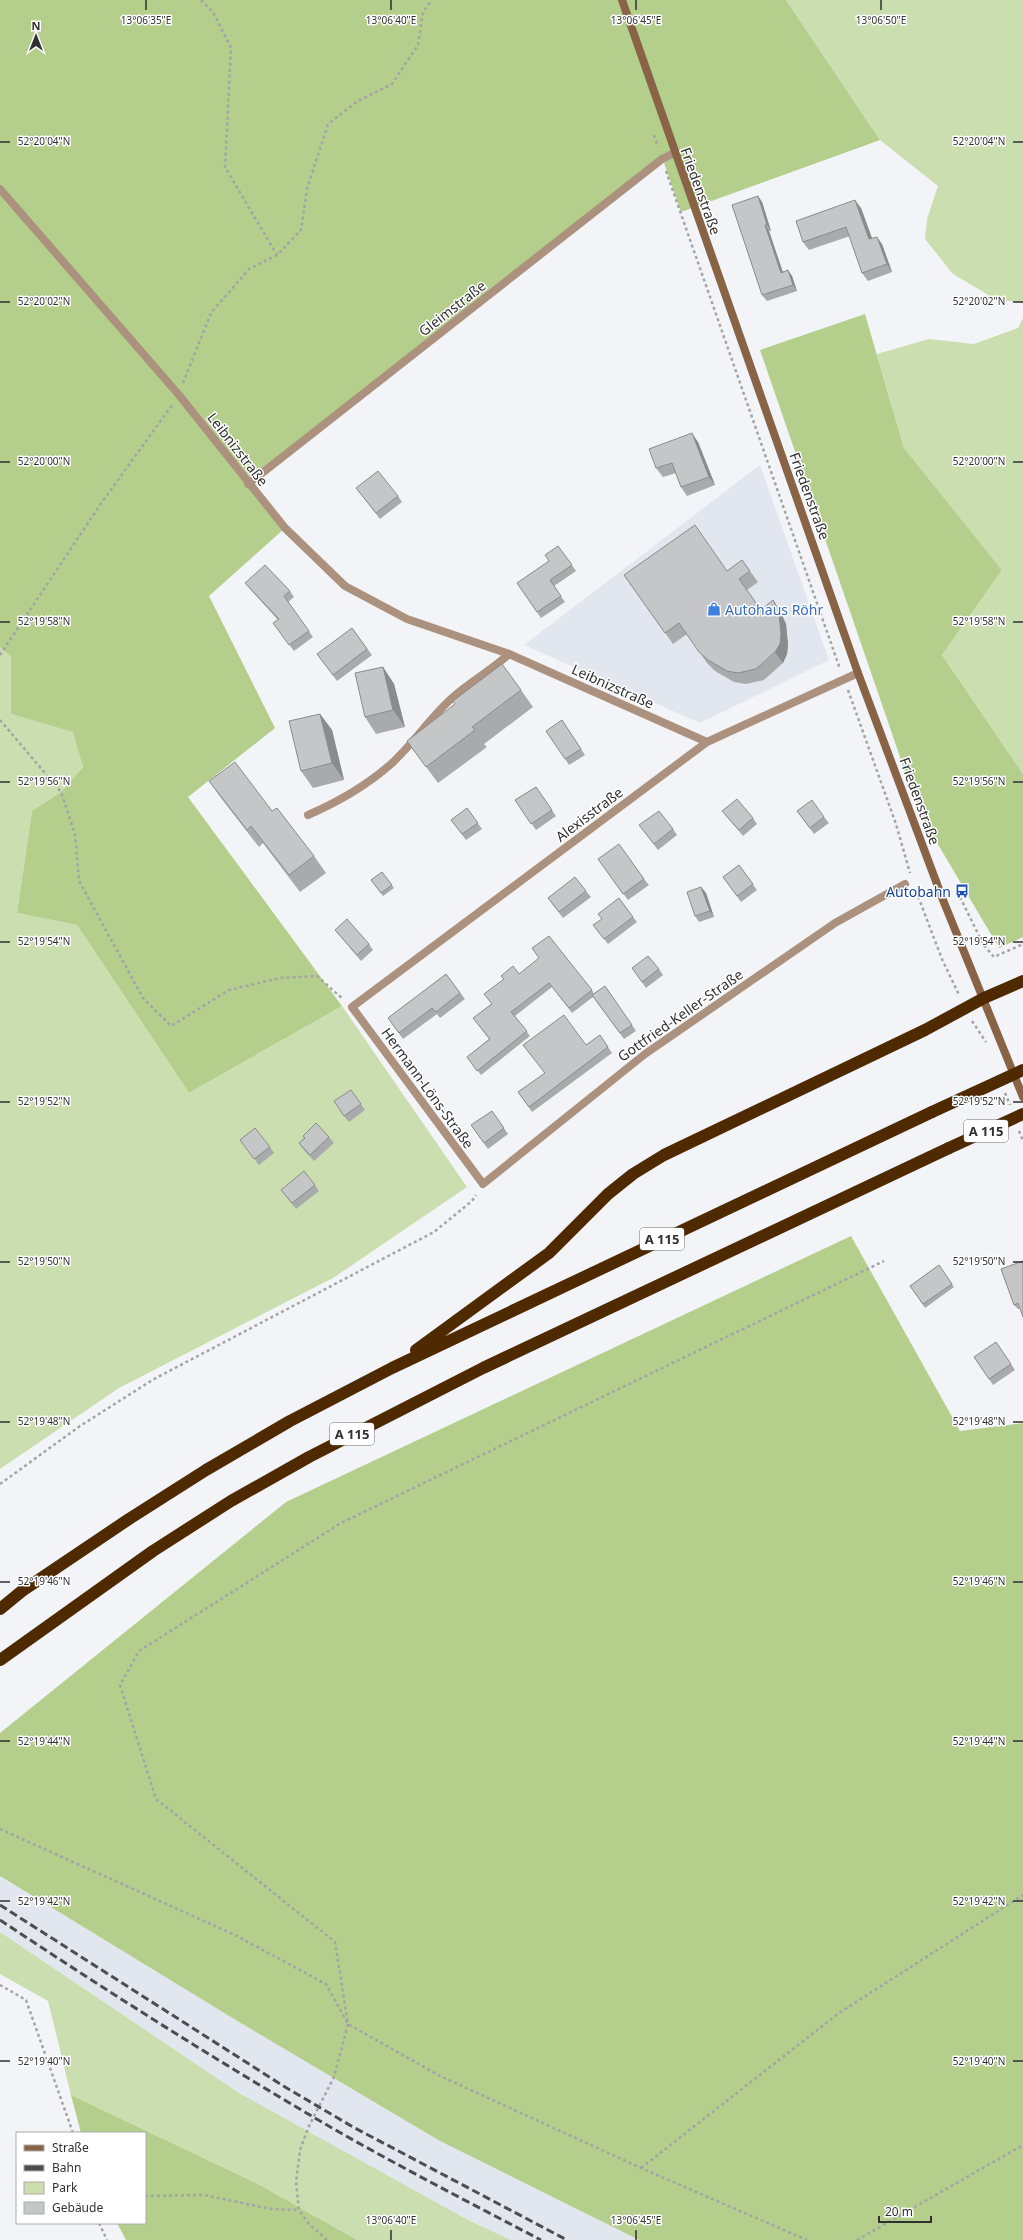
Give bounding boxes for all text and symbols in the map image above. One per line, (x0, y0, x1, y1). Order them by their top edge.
text: 13°06'35"E (121, 13, 171, 27)
text: 13°06'40"E (366, 13, 416, 27)
text: 13°06'45"E (611, 13, 661, 27)
text: 13°06'50"E (856, 13, 906, 27)
north arrow (16, 16, 56, 56)
text: N (32, 18, 40, 33)
text: 52°20'04"N (18, 134, 70, 148)
text: 52°20'04"N (953, 134, 1005, 148)
street label: Friedenstraße (676, 145, 726, 237)
street label: Gleimstraße (415, 276, 490, 340)
text: 52°20'02"N (18, 294, 70, 308)
text: 52°20'02"N (953, 294, 1005, 308)
street label: Leibnizstraße (203, 408, 273, 490)
street label: Friedenstraße (785, 450, 835, 542)
text: 52°20'00"N (18, 454, 70, 468)
text: 52°20'00"N (953, 454, 1005, 468)
place label: Autohaus Röhr (725, 600, 823, 619)
shop icon: Autohaus Röhr (706, 601, 722, 617)
text: 52°19'58"N (18, 614, 70, 628)
text: 52°19'58"N (953, 614, 1005, 628)
street label: Leibnizstraße (569, 659, 657, 713)
street label: Friedenstraße (895, 755, 945, 847)
text: 52°19'56"N (18, 774, 70, 788)
text: 52°19'56"N (953, 774, 1005, 788)
street label: Alexisstraße (551, 782, 627, 846)
place label: Autobahn (886, 882, 951, 901)
bus stop icon: Autobahn (954, 883, 970, 899)
text: 52°19'54"N (18, 934, 70, 948)
text: 52°19'54"N (953, 934, 1005, 948)
street label: Gottfried-Keller-Straße (614, 964, 746, 1065)
street label: Hermann-Löns-Straße (378, 1024, 478, 1152)
text: 52°19'52"N (18, 1094, 70, 1108)
text: 52°19'52"N (953, 1094, 1005, 1108)
road number: A 115 (964, 1120, 1008, 1142)
road number: A 115 (640, 1228, 684, 1250)
text: 52°19'50"N (18, 1254, 70, 1268)
text: 52°19'50"N (953, 1254, 1005, 1268)
text: 52°19'48"N (18, 1414, 70, 1428)
text: 52°19'48"N (953, 1414, 1005, 1428)
road number: A 115 (330, 1423, 374, 1445)
text: 52°19'46"N (18, 1574, 70, 1588)
text: 52°19'46"N (953, 1574, 1005, 1588)
text: 52°19'44"N (18, 1734, 70, 1748)
text: 52°19'44"N (953, 1734, 1005, 1748)
text: 52°19'42"N (18, 1894, 70, 1908)
text: 52°19'42"N (953, 1894, 1005, 1908)
text: 52°19'40"N (18, 2054, 70, 2068)
text: 52°19'40"N (953, 2054, 1005, 2068)
legend (16, 2132, 146, 2224)
text: Straße (52, 2139, 89, 2156)
text: Bahn (52, 2159, 81, 2176)
text: Park (52, 2179, 78, 2196)
scale bar (879, 2198, 931, 2224)
text: Gebäude (52, 2199, 103, 2216)
text: 20 m (885, 2203, 913, 2220)
text: 13°06'40"E (366, 2213, 416, 2227)
text: 13°06'45"E (611, 2213, 661, 2227)

